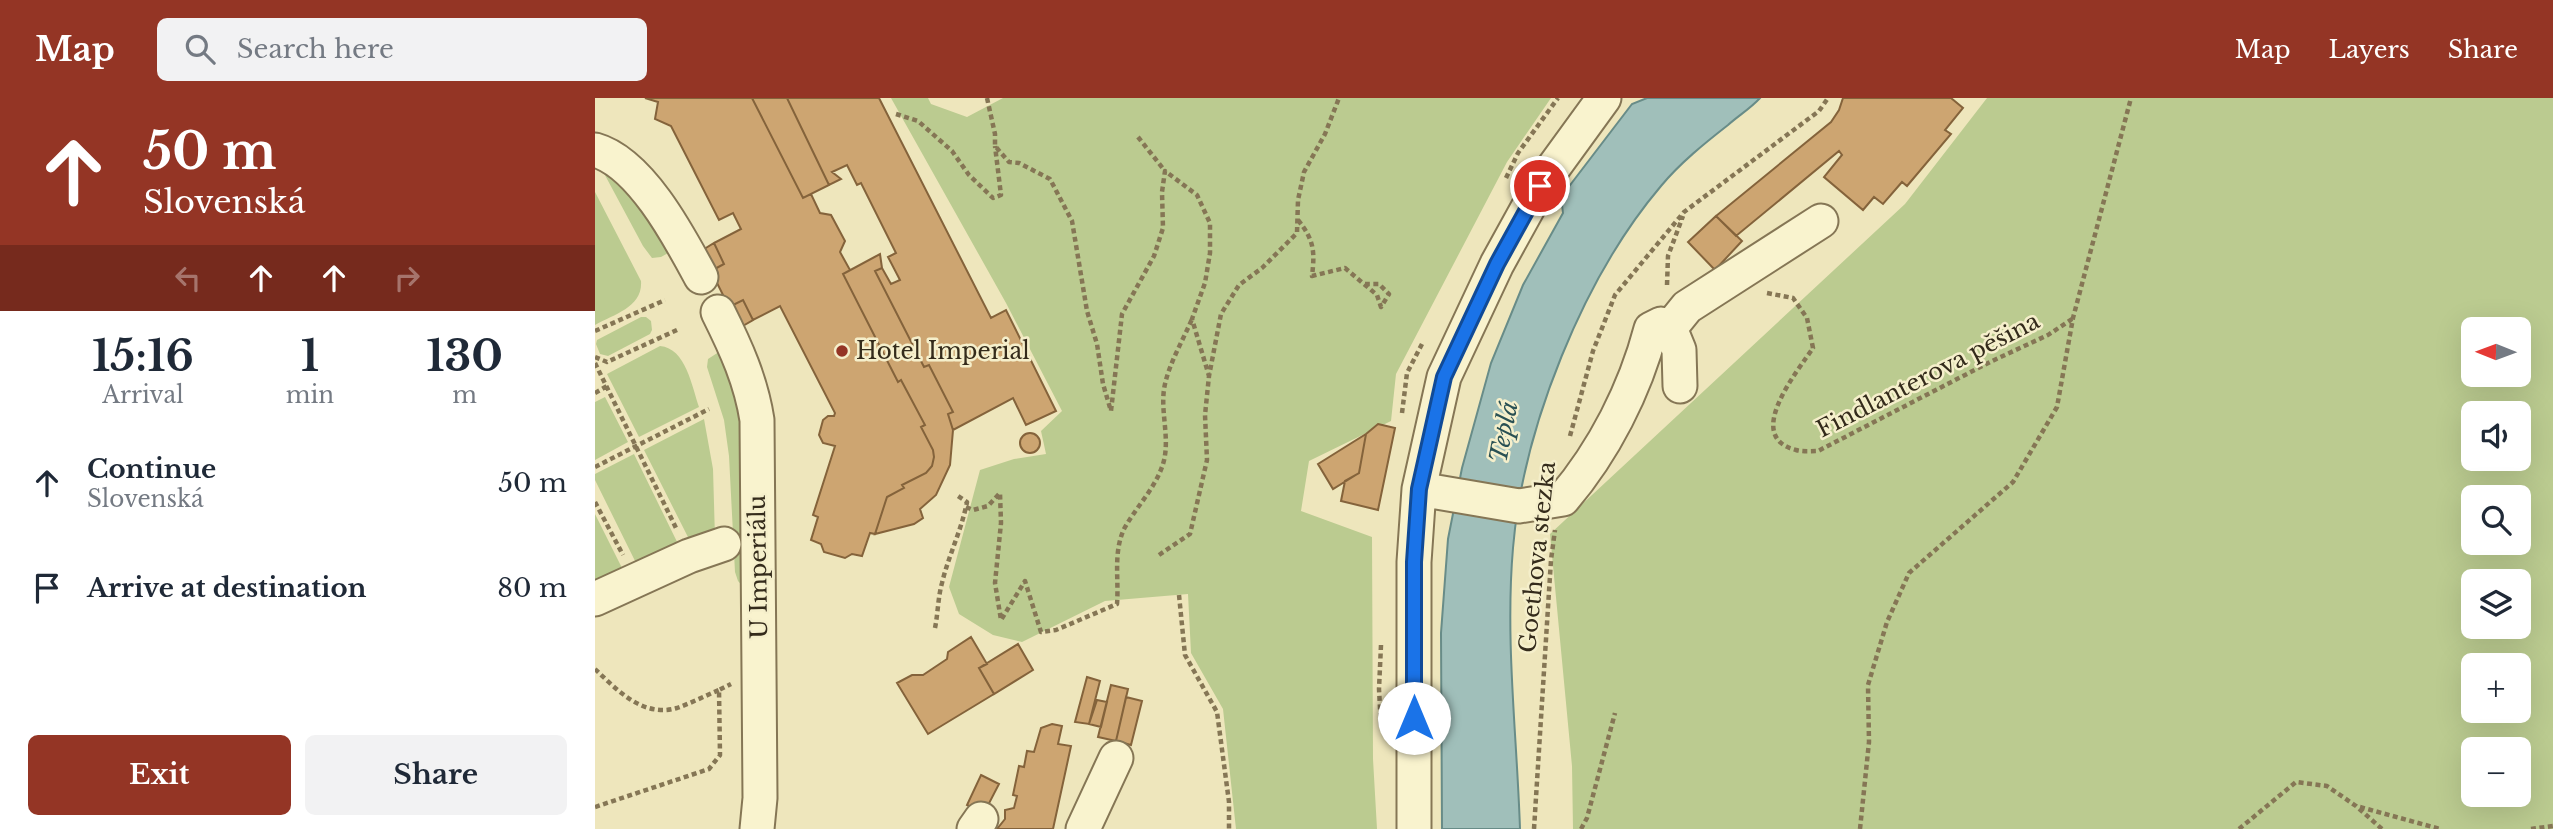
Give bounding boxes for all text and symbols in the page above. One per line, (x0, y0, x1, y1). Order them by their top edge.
search box (157, 18, 647, 81)
text: Map (35, 29, 115, 70)
icon: search (181, 30, 219, 68)
text: Search here (237, 33, 394, 65)
text: Map (2235, 35, 2291, 64)
text: Layers (2329, 35, 2410, 64)
text: Share (2448, 35, 2518, 64)
text: 50 m (143, 121, 276, 182)
icon: ahead (28, 126, 119, 217)
pin (1510, 156, 1570, 216)
icon: arrive (1521, 167, 1559, 205)
text: Slovenská (143, 182, 306, 222)
icon: left (169, 259, 207, 297)
icon: ahead (242, 259, 280, 297)
icon: ahead (315, 259, 353, 297)
icon: right (388, 259, 426, 297)
street label: Findlanterova pěšina (1812, 306, 2044, 443)
north arrow (2461, 317, 2531, 387)
map controls (2461, 317, 2531, 807)
text: 15:16 (92, 330, 194, 382)
text: 1 (301, 330, 319, 382)
text: 130 (426, 330, 503, 382)
place label: Hotel Imperial (856, 337, 1030, 365)
marker: Hotel Imperial (834, 343, 850, 359)
text: Arrival (102, 381, 184, 409)
text: min (286, 381, 334, 409)
text: m (452, 381, 477, 409)
water label: Teplá (1483, 399, 1524, 465)
button: sound (2461, 401, 2531, 471)
text: Continue (87, 453, 216, 485)
street label: Goethova stezka (1513, 460, 1561, 654)
icon: ahead (28, 464, 66, 502)
text: 50 m (498, 467, 567, 499)
text: Slovenská (87, 485, 204, 513)
button: search (2461, 485, 2531, 555)
street label: U Imperiálu (743, 495, 773, 639)
icon: arrive (28, 569, 66, 607)
button: layers (2461, 569, 2531, 639)
text: Arrive at destination (87, 572, 367, 604)
text: 80 m (497, 572, 567, 604)
button: + (2461, 653, 2531, 723)
position arrow (1377, 681, 1451, 755)
button: Exit (28, 735, 291, 815)
button: Share (305, 735, 567, 815)
button: − (2461, 737, 2531, 807)

